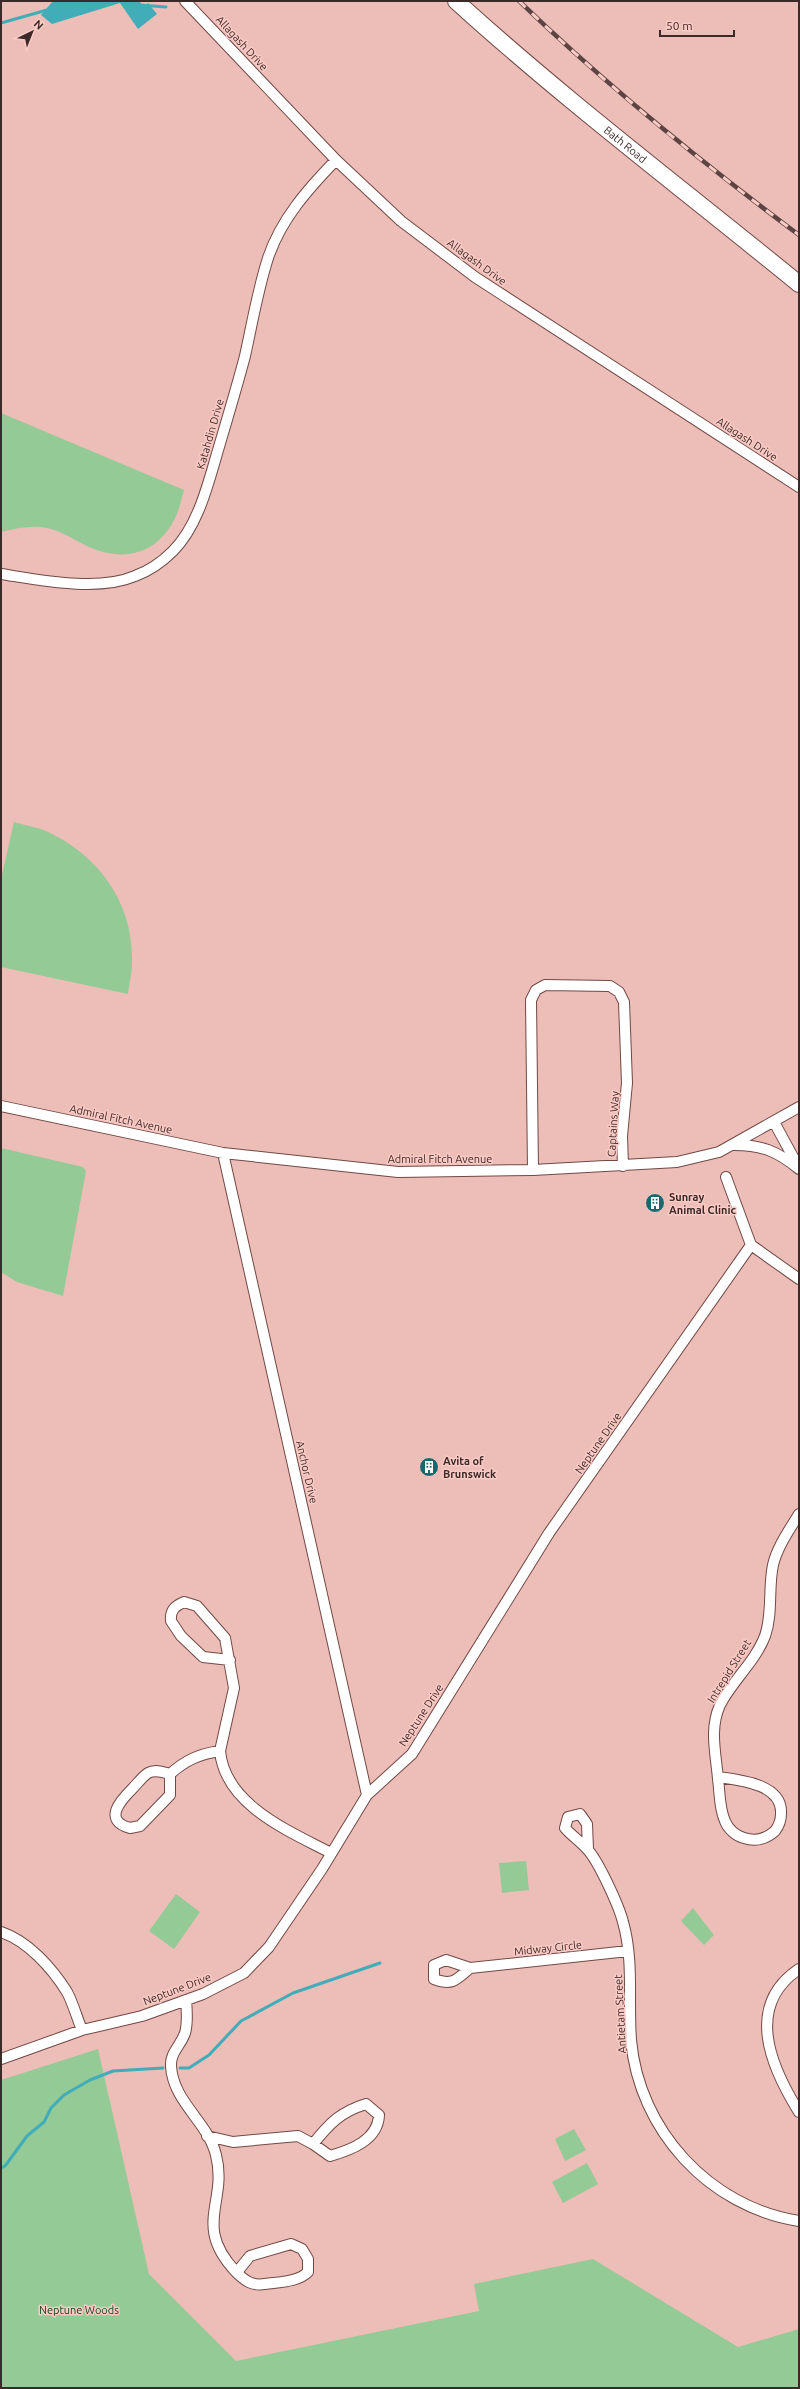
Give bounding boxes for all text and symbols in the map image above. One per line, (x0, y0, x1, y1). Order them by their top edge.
north arrow (12, 12, 52, 52)
scale bar (660, 12, 734, 38)
street label: Allagash Drive (214, 13, 270, 73)
text: N (32, 17, 46, 32)
text: 50 m (666, 19, 693, 32)
street label: Bath Road (602, 124, 649, 165)
street label: Allagash Drive (445, 237, 509, 287)
street label: Katahdin Drive (194, 398, 226, 470)
street label: Allagash Drive (714, 415, 780, 463)
street label: Captains Way (605, 1090, 621, 1157)
street label: Admiral Fitch Avenue (69, 1102, 173, 1136)
street label: Admiral Fitch Avenue (388, 1153, 492, 1165)
place label: Sunray Animal Clinic (669, 1191, 737, 1216)
building icon: Sunray Animal Clinic (644, 1192, 666, 1214)
street label: Neptune Drive (572, 1410, 624, 1476)
street label: Anchor Drive (294, 1439, 320, 1505)
place label: Avita of Brunswick (443, 1455, 497, 1480)
building icon: Avita of Brunswick (418, 1456, 440, 1478)
street label: Intrepid Street (705, 1637, 754, 1705)
street label: Neptune Drive (396, 1682, 446, 1748)
street label: Midway Circle (513, 1938, 583, 1958)
street label: Neptune Drive (141, 1971, 213, 2007)
street label: Antietam Street (612, 1973, 628, 2054)
park label: Neptune Woods (39, 2304, 119, 2316)

